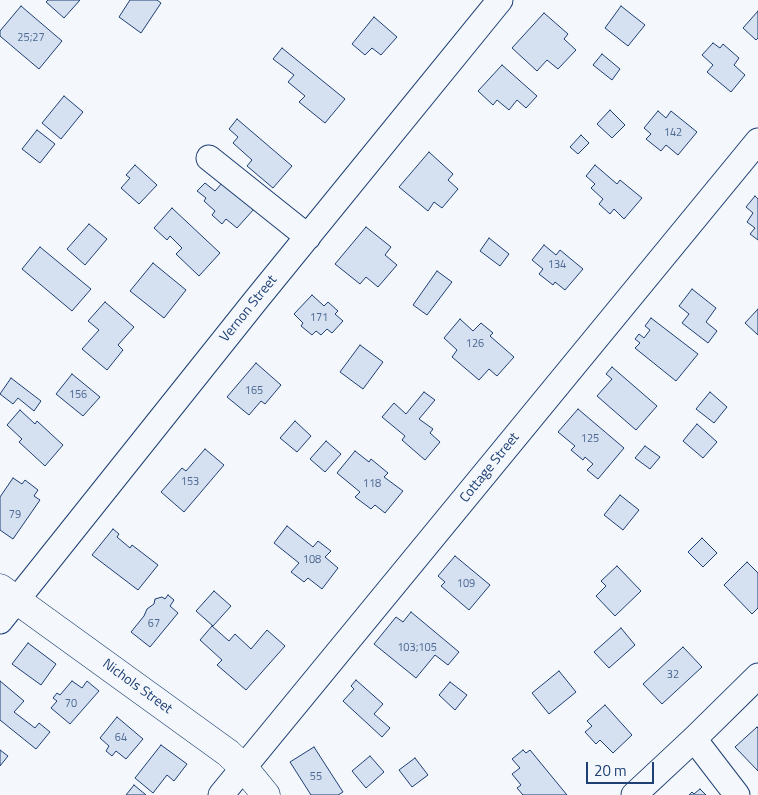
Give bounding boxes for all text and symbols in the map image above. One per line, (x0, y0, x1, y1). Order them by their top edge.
house number: 25;27 (17, 31, 45, 45)
house number: 142 (664, 126, 682, 140)
house number: 134 (548, 258, 566, 272)
street label: Vernon Street (217, 272, 281, 346)
house number: 171 (310, 311, 328, 325)
house number: 126 (466, 337, 484, 351)
house number: 165 (245, 384, 263, 398)
house number: 156 (69, 388, 87, 402)
street label: Cottage Street (457, 430, 523, 506)
house number: 125 (581, 432, 599, 446)
house number: 153 (181, 475, 199, 489)
house number: 118 (363, 477, 381, 491)
house number: 79 (9, 508, 21, 522)
house number: 108 (303, 553, 321, 567)
house number: 109 (457, 577, 475, 591)
house number: 67 (148, 617, 160, 631)
house number: 103;105 (397, 641, 437, 655)
street label: Nichols Street (99, 656, 175, 718)
house number: 32 (667, 668, 679, 682)
house number: 70 (65, 697, 77, 711)
house number: 64 (115, 731, 127, 745)
scale bar (588, 752, 656, 784)
text: 20 m (594, 759, 627, 782)
house number: 55 (310, 770, 322, 784)

